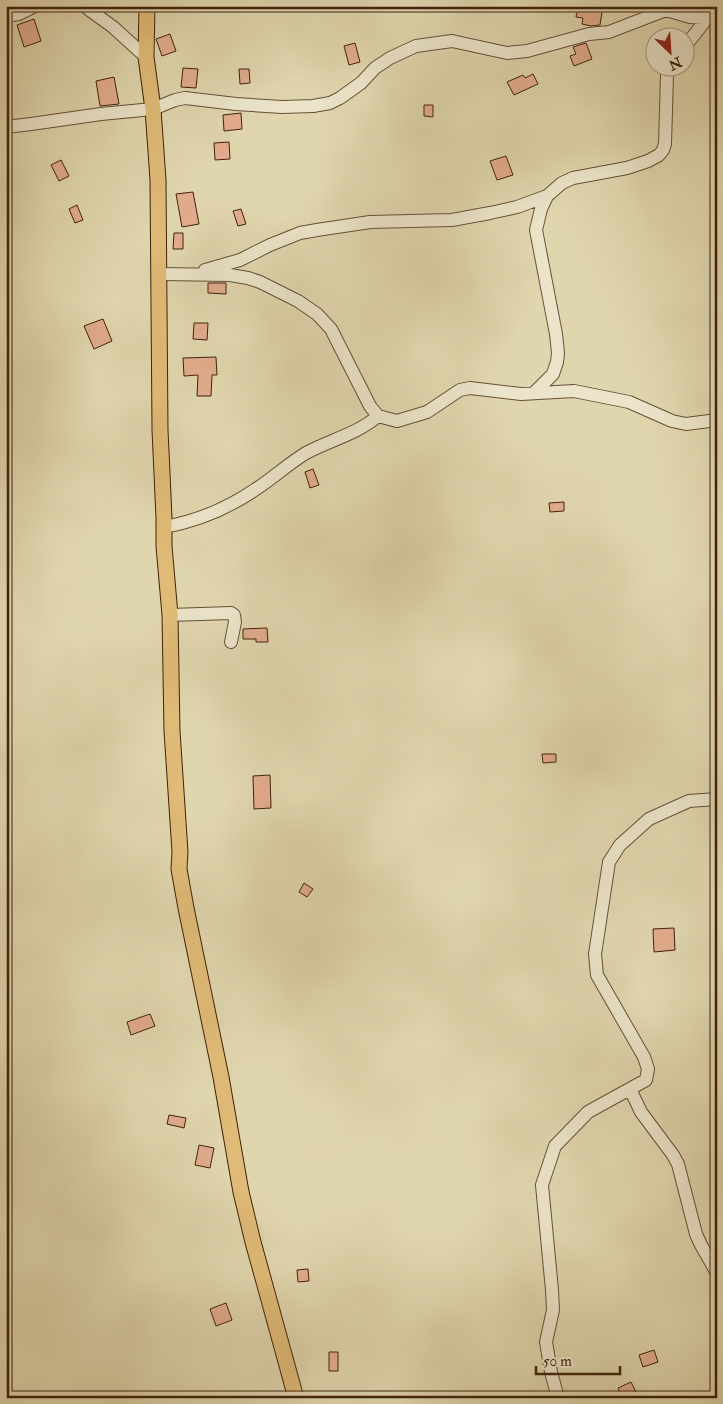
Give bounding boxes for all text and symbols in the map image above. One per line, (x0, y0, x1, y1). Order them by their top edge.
north arrow (646, 28, 696, 78)
text: N (666, 53, 685, 74)
scale bar (536, 1344, 619, 1376)
text: 50 m (543, 1352, 572, 1371)

